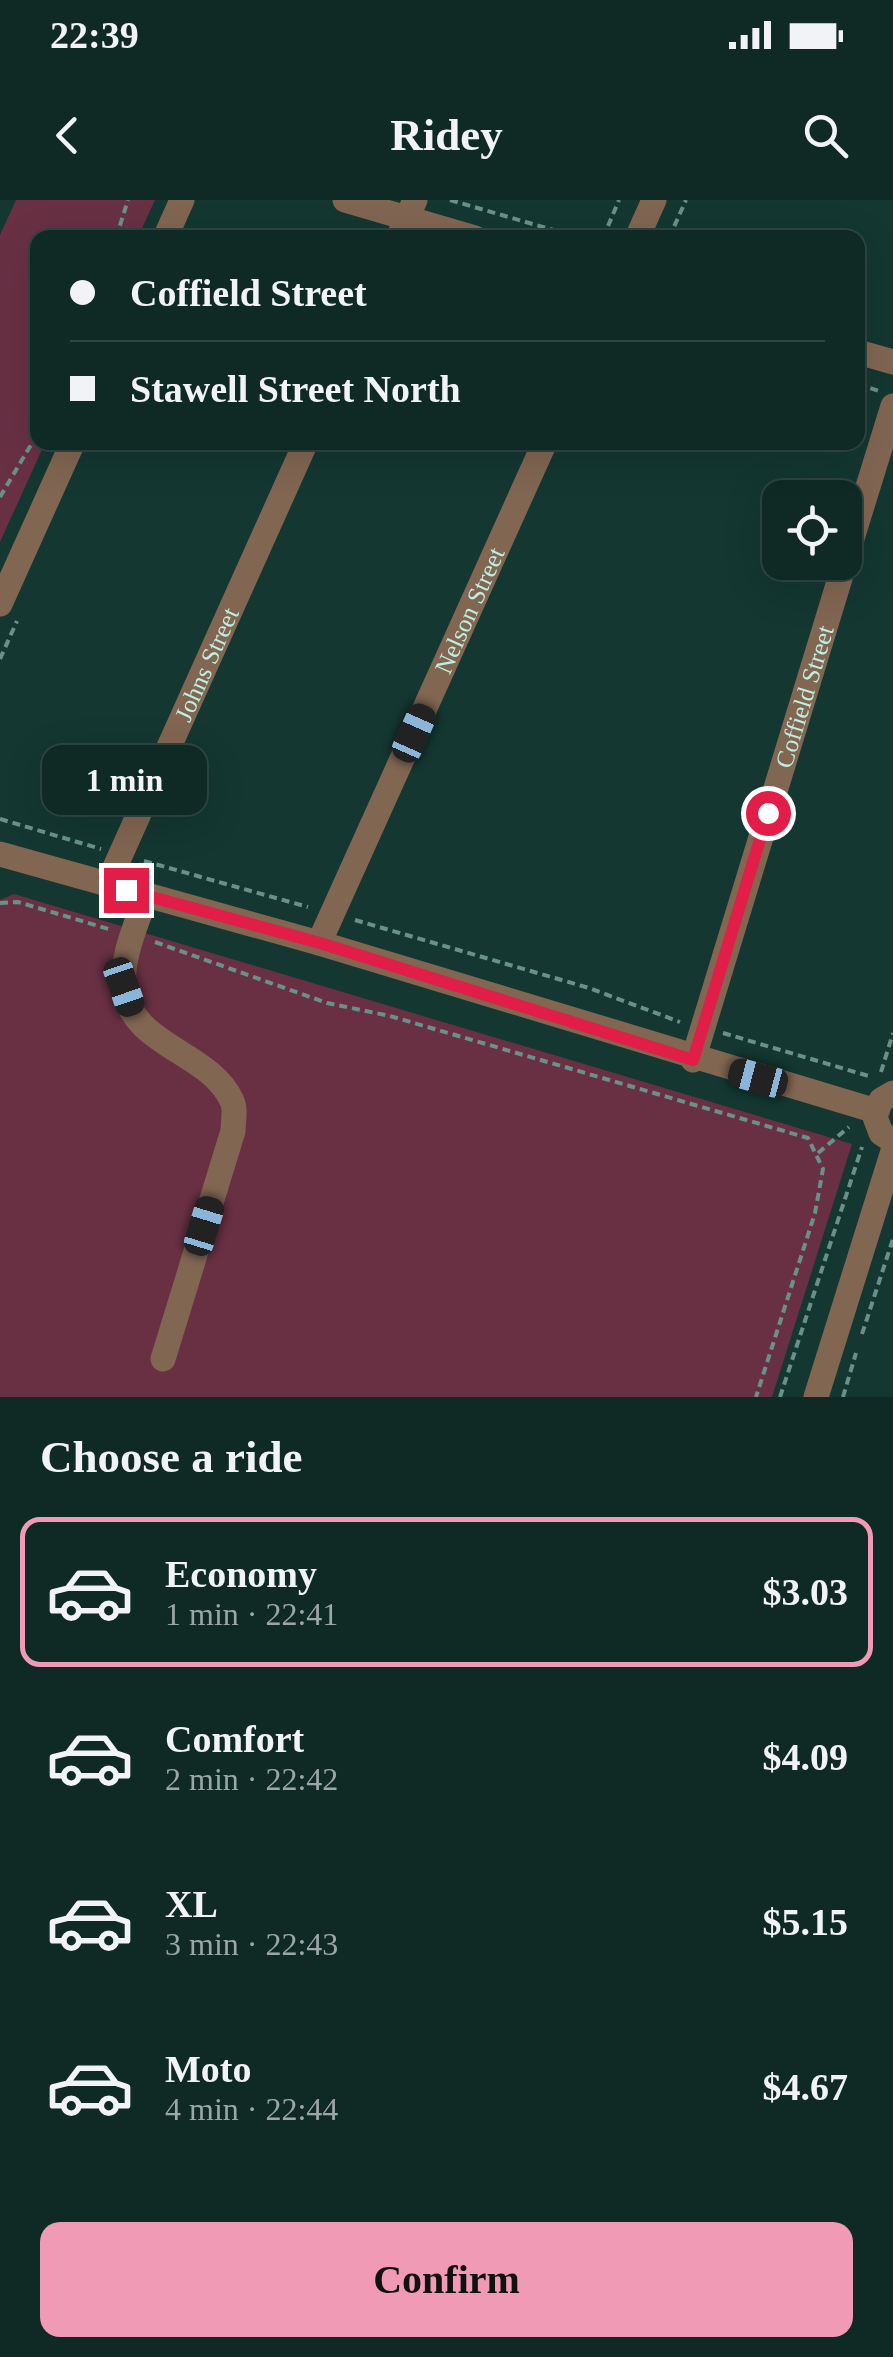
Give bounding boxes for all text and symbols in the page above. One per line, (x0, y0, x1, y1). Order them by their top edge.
text: 22:39 (50, 14, 139, 56)
icon: back (40, 108, 95, 163)
icon: search (798, 108, 853, 163)
text: Ridey (390, 110, 503, 160)
text: Coffield Street (130, 272, 367, 314)
text: Stawell Street North (130, 368, 461, 410)
map controls (762, 480, 862, 580)
button: locate (762, 480, 862, 580)
street label: Nelson Street (429, 543, 510, 678)
street label: Johns Street (169, 603, 244, 725)
street label: Coffield Street (770, 622, 839, 771)
car (388, 699, 440, 767)
callout: 1 min (44, 745, 208, 815)
text: 1 min (86, 762, 163, 798)
route start (746, 791, 791, 836)
route end (104, 868, 149, 913)
car (100, 954, 148, 1020)
car (725, 1056, 791, 1100)
car (181, 1193, 227, 1259)
text: Choose a ride (40, 1432, 303, 1482)
icon: car (45, 1547, 135, 1637)
text: Economy (165, 1553, 317, 1595)
text: $3.03 (763, 1571, 848, 1613)
text: 1 min · 22:41 (165, 1596, 338, 1632)
icon: car (45, 1712, 135, 1802)
text: Comfort (165, 1718, 304, 1760)
text: $4.09 (763, 1736, 848, 1778)
text: 2 min · 22:42 (165, 1761, 338, 1797)
icon: car (45, 1877, 135, 1967)
text: XL (165, 1883, 218, 1925)
text: $5.15 (763, 1901, 848, 1943)
text: 3 min · 22:43 (165, 1926, 338, 1962)
icon: car (45, 2042, 135, 2132)
text: Moto (165, 2048, 252, 2090)
text: $4.67 (763, 2066, 848, 2108)
text: 4 min · 22:44 (165, 2091, 338, 2127)
button: Confirm (40, 2222, 853, 2337)

